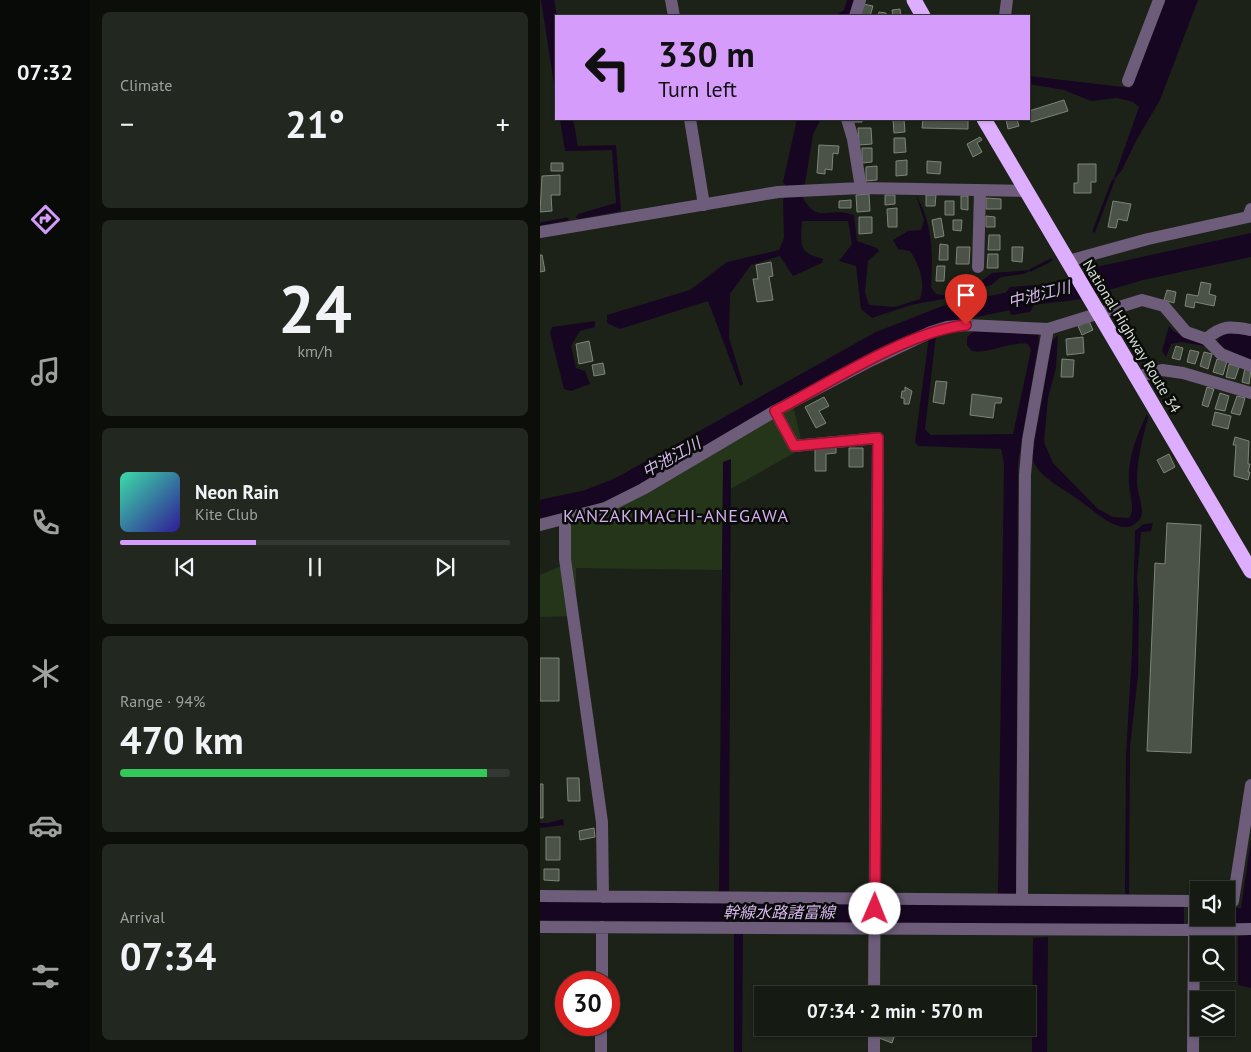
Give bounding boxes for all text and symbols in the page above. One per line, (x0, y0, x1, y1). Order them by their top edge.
text: 330 m (658, 31, 755, 77)
icon: left (575, 35, 640, 100)
text: 07:32 (17, 58, 73, 86)
text: Climate (120, 75, 172, 95)
text: Turn left (658, 75, 737, 103)
text: 21° (285, 99, 345, 148)
text: − (120, 105, 134, 142)
text: + (496, 105, 510, 142)
icon: directions (28, 202, 63, 237)
street label: National Highway Route 34 (1079, 256, 1185, 416)
text: 24 (278, 266, 352, 350)
pin (945, 274, 987, 325)
water label: 中池江川 (1006, 276, 1074, 311)
icon: arrive (952, 281, 980, 309)
text: km/h (297, 341, 333, 361)
icon: music (28, 354, 63, 389)
water label: 中池江川 (638, 432, 706, 481)
text: Neon Rain (195, 480, 279, 504)
text: Kite Club (195, 504, 258, 524)
district label: KANZAKIMACHI-ANEGAWA (563, 504, 789, 527)
icon: phone (28, 505, 63, 540)
icon: previous (171, 553, 199, 581)
icon: pause (301, 553, 329, 581)
icon: next (431, 553, 459, 581)
icon: climate (28, 656, 63, 691)
text: Range · 94% (120, 691, 205, 711)
text: 470 km (120, 715, 244, 764)
icon: car (28, 808, 63, 843)
map controls (1190, 881, 1235, 1036)
button: sound (1190, 881, 1235, 926)
position arrow (848, 882, 900, 934)
water label: 幹線水路諸富線 (723, 902, 837, 922)
text: Arrival (120, 907, 165, 927)
text: 07:34 (120, 931, 216, 980)
button: search (1190, 936, 1235, 981)
icon: filters (28, 959, 63, 994)
speed limit sign: 30 (555, 971, 620, 1036)
button: layers (1190, 991, 1235, 1036)
text: 07:34 · 2 min · 570 m (807, 999, 983, 1023)

